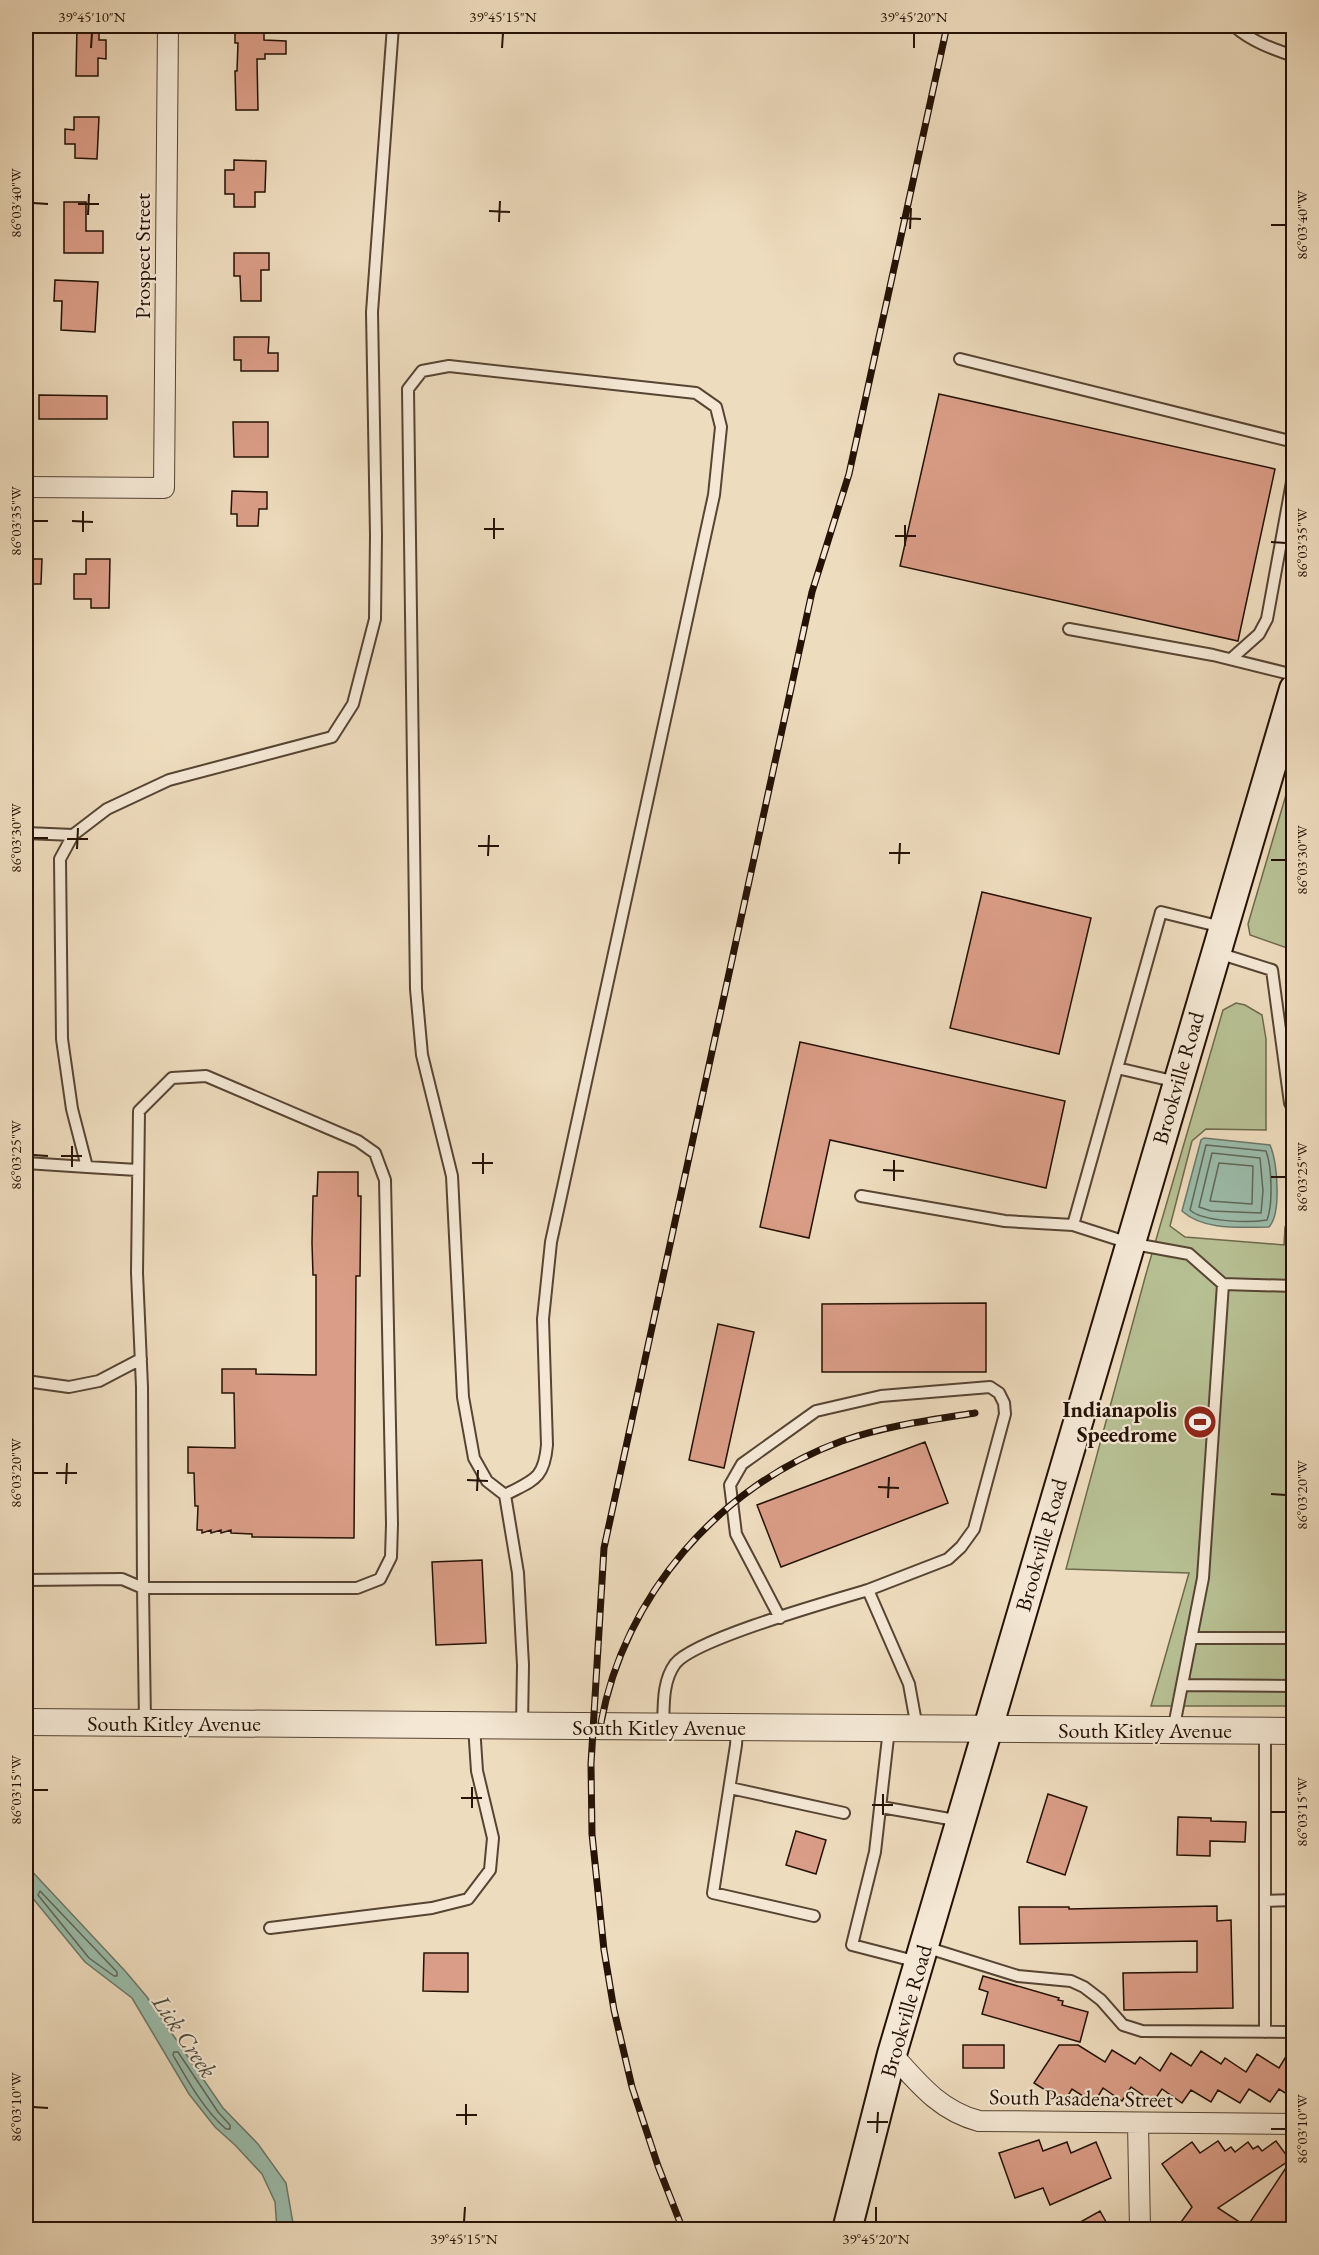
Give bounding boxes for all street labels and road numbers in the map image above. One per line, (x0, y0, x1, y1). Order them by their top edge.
street label: Prospect Street (128, 193, 157, 319)
street label: Brookville Road (1145, 1008, 1211, 1148)
street label: Brookville Road (1008, 1475, 1074, 1615)
street label: South Kitley Avenue (87, 1709, 261, 1738)
street label: South Kitley Avenue (572, 1713, 746, 1742)
street label: South Kitley Avenue (1058, 1716, 1232, 1745)
street label: Brookville Road (873, 1941, 939, 2081)
street label: South Pasadena Street (989, 2082, 1173, 2114)

